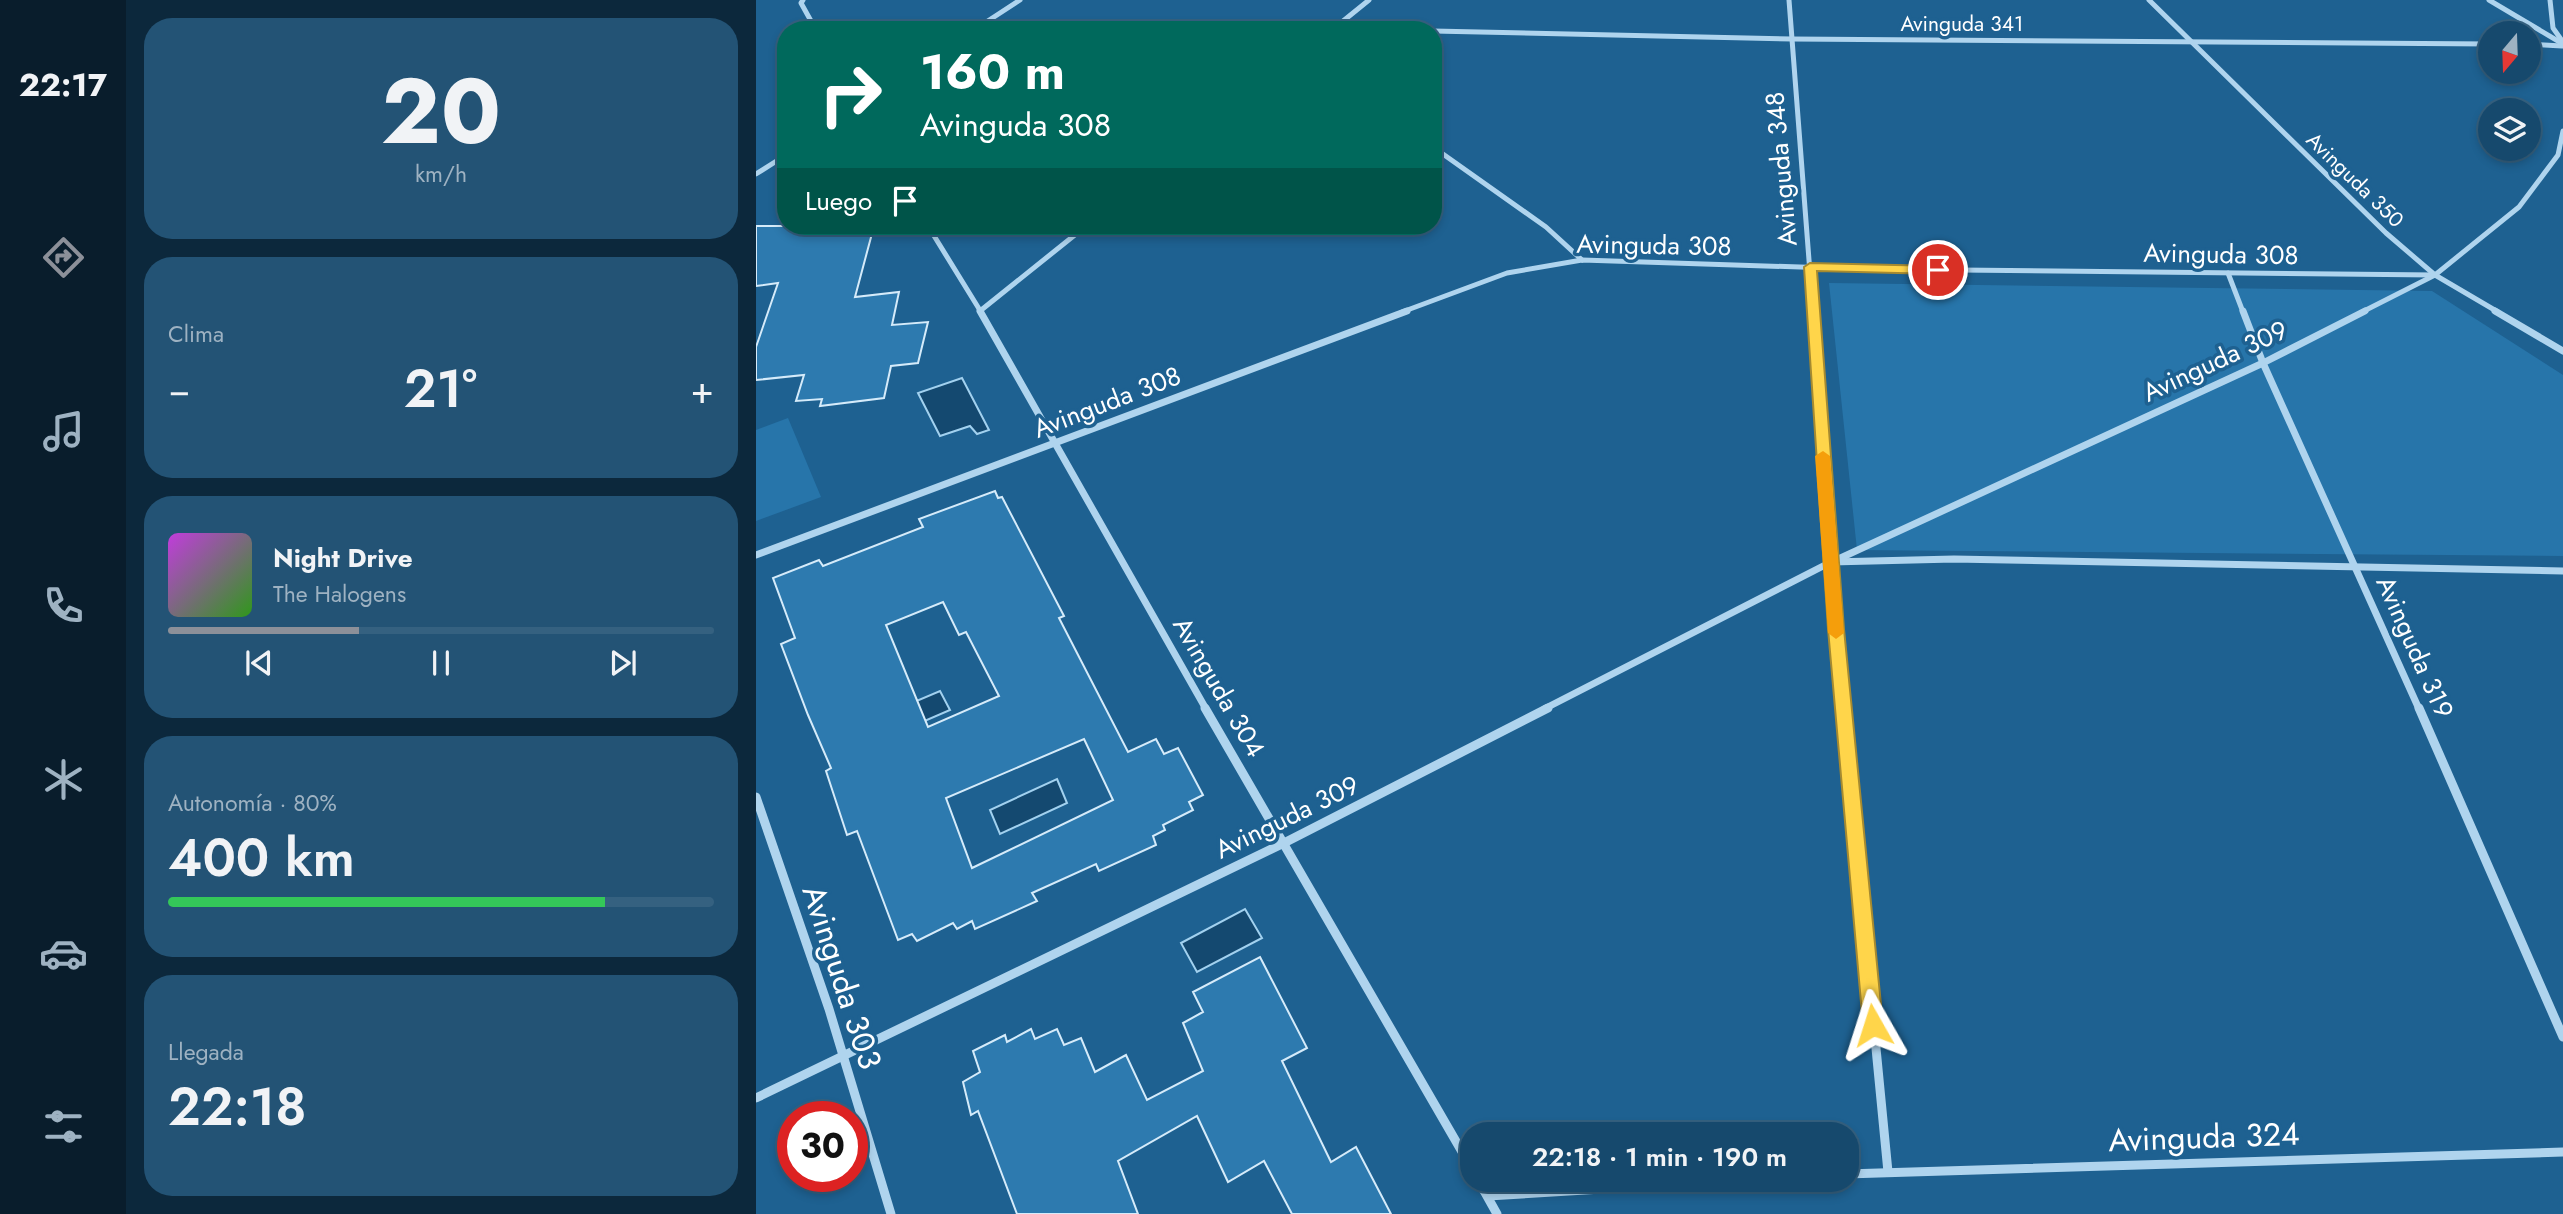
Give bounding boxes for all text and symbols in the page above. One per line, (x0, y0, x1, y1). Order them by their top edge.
street label: Avinguda 341 (1900, 9, 2024, 39)
north arrow (2478, 21, 2541, 84)
map controls (2478, 21, 2541, 161)
text: 160 m (920, 37, 1065, 107)
text: 20 (381, 46, 501, 177)
icon: right (805, 49, 896, 140)
text: 22:17 (19, 62, 107, 108)
street label: Avinguda 348 (1755, 90, 1807, 248)
button: layers (2478, 98, 2541, 161)
text: Avinguda 308 (920, 102, 1111, 148)
street label: Avinguda 350 (2299, 126, 2411, 234)
text: km/h (415, 157, 467, 191)
text: Luego (805, 182, 872, 220)
icon: arrive (886, 182, 924, 220)
street label: Avinguda 308 (1576, 225, 1732, 265)
icon: directions (39, 233, 88, 282)
street label: Avinguda 308 (2143, 234, 2299, 274)
pin (1908, 240, 1968, 300)
icon: arrive (1919, 251, 1957, 289)
street label: Avinguda 309 (2136, 311, 2294, 411)
text: Clima (168, 317, 224, 351)
text: 21° (404, 351, 477, 427)
street label: Avinguda 308 (1028, 356, 1186, 448)
text: − (168, 362, 190, 417)
text: + (691, 362, 714, 417)
icon: music (39, 407, 88, 456)
text: Night Drive (273, 539, 413, 577)
street label: Avinguda 319 (2367, 570, 2463, 724)
text: The Halogens (273, 577, 406, 611)
icon: phone (39, 581, 88, 630)
street label: Avinguda 304 (1163, 610, 1275, 764)
icon: previous (240, 644, 278, 682)
icon: pause (422, 644, 460, 682)
icon: next (604, 644, 642, 682)
icon: climate (39, 755, 88, 804)
street label: Avinguda 309 (1209, 766, 1365, 868)
text: Autonomía · 80% (168, 786, 337, 820)
text: 400 km (168, 820, 355, 896)
street label: Avinguda 303 (791, 879, 893, 1075)
icon: car (39, 929, 88, 978)
position arrow (1836, 988, 1910, 1062)
text: Llegada (168, 1035, 244, 1069)
text: 22:18 (168, 1069, 307, 1145)
speed limit sign: 30 (777, 1101, 868, 1192)
icon: filters (39, 1102, 88, 1151)
street label: Avinguda 324 (2108, 1111, 2300, 1163)
text: 22:18 · 1 min · 190 m (1532, 1138, 1787, 1176)

